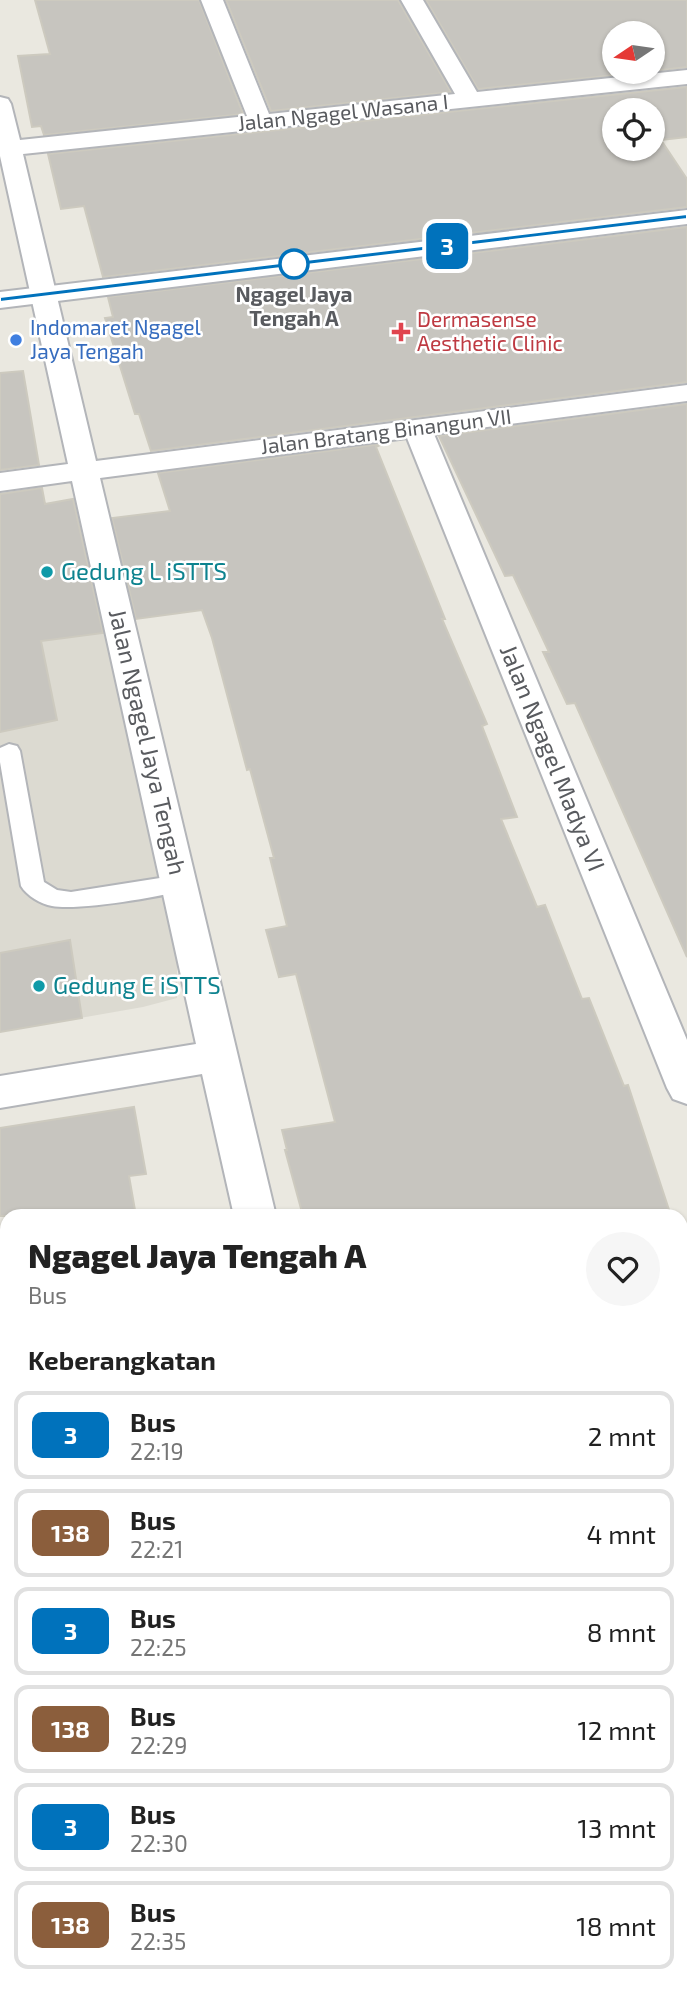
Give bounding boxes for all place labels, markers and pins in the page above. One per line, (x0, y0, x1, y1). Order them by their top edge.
marker: Ngagel Jaya Tengah A (279, 249, 309, 279)
place label: Ngagel Jaya Tengah A (235, 281, 353, 330)
place label: Dermasense Aesthetic Clinic (417, 306, 563, 355)
place label: Indomaret Ngagel Jaya Tengah (30, 314, 202, 363)
marker: Dermasense Aesthetic Clinic (391, 322, 411, 342)
marker: Indomaret Ngagel Jaya Tengah (8, 332, 24, 348)
place label: Gedung L iSTTS (61, 556, 227, 585)
marker: Gedung L iSTTS (39, 564, 55, 580)
place label: Gedung E iSTTS (53, 970, 221, 999)
marker: Gedung E iSTTS (31, 978, 47, 994)

